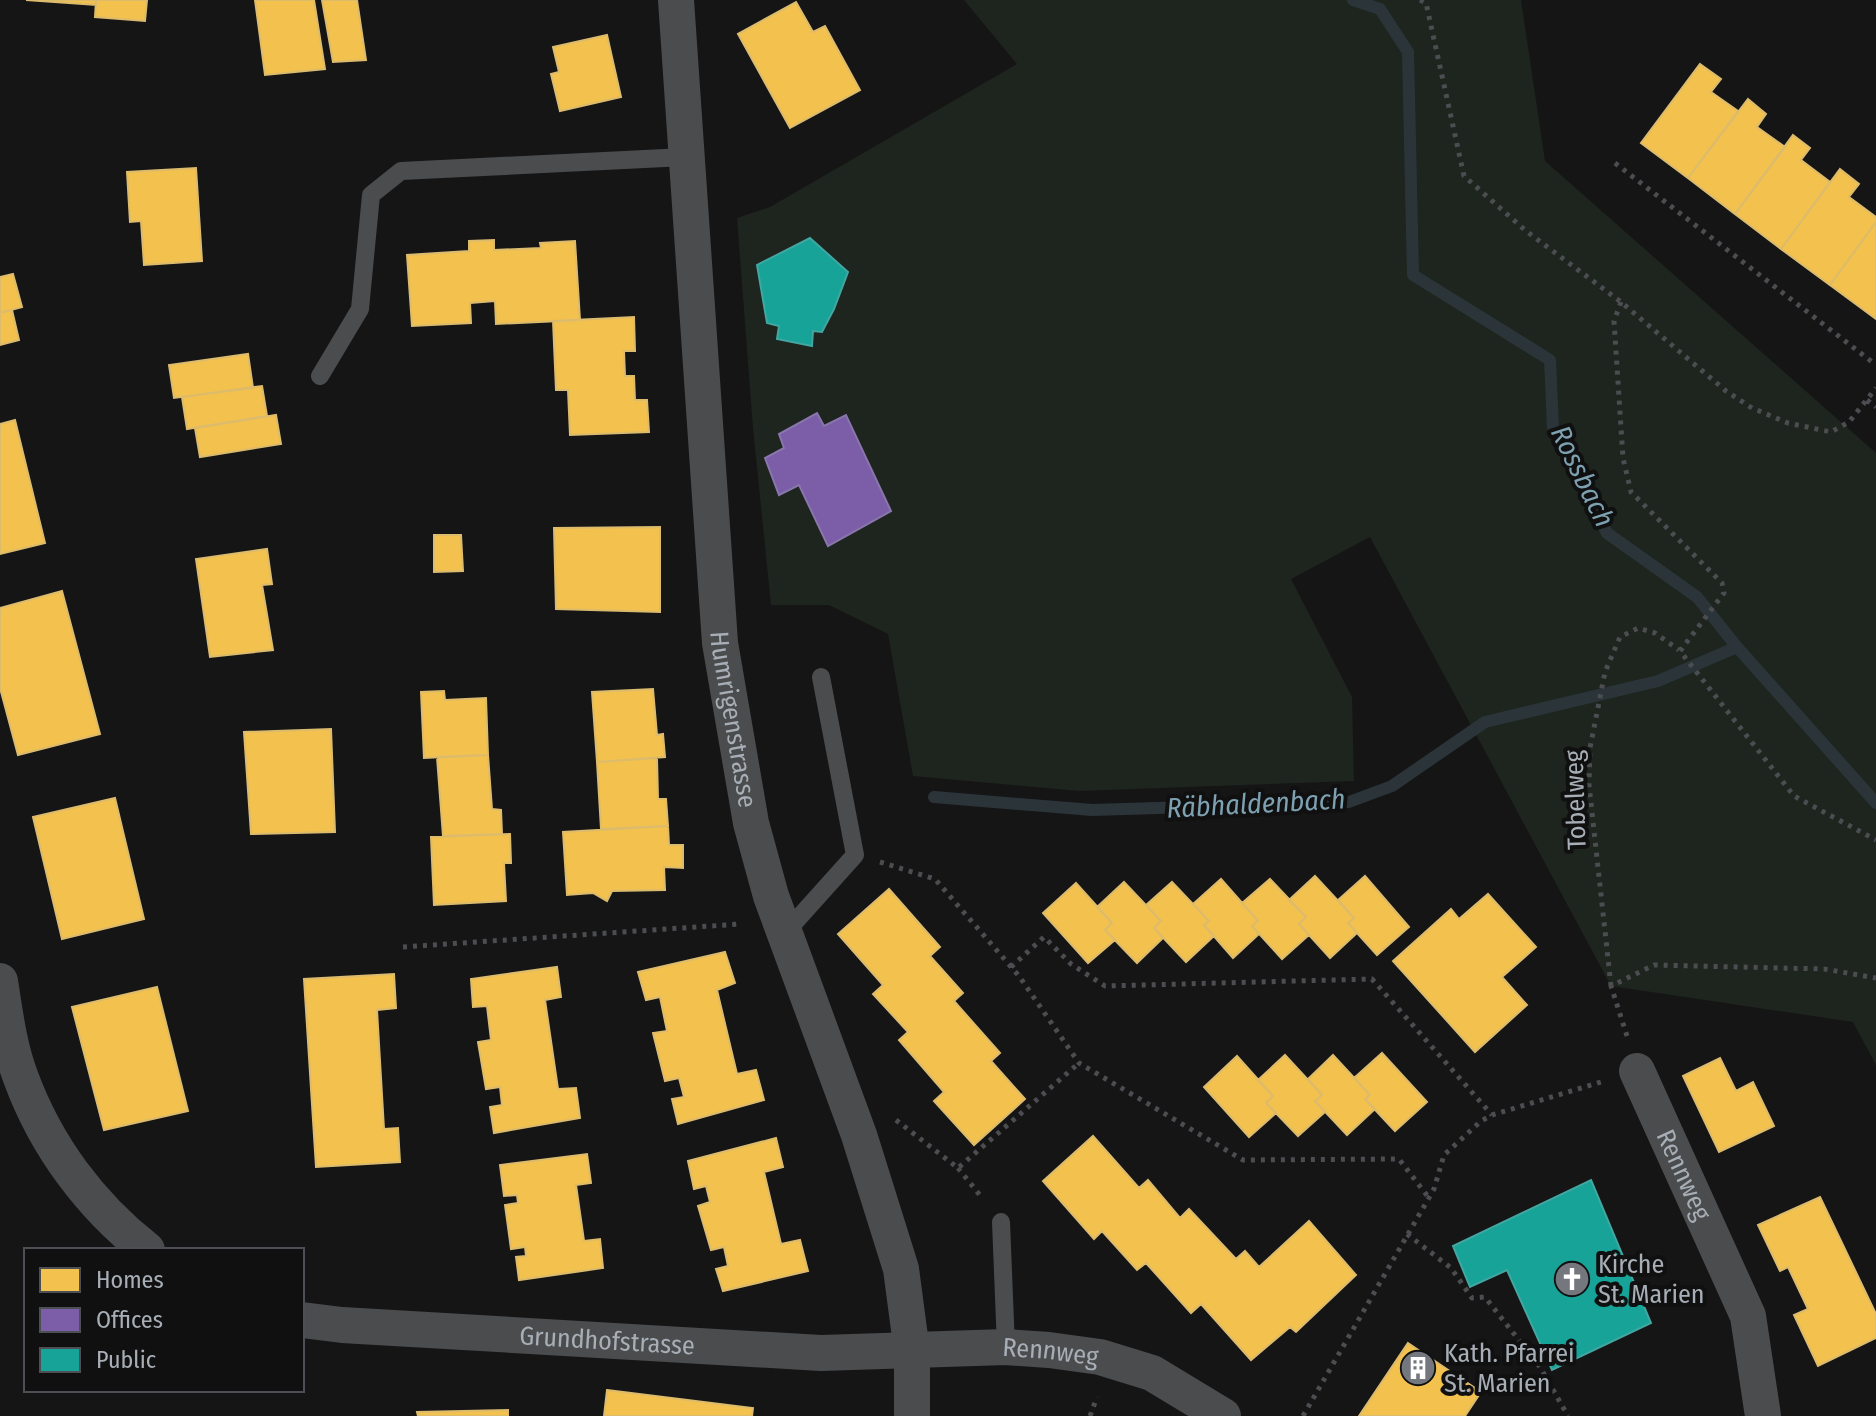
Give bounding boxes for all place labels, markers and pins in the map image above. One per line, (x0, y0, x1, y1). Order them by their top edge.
place label: Kirche St. Marien (1598, 1249, 1705, 1310)
church icon: Kirche St. Marien (1553, 1260, 1591, 1298)
place label: Kath. Pfarrei St. Marien (1444, 1338, 1575, 1399)
building icon: Kath. Pfarrei St. Marien (1399, 1349, 1437, 1387)

